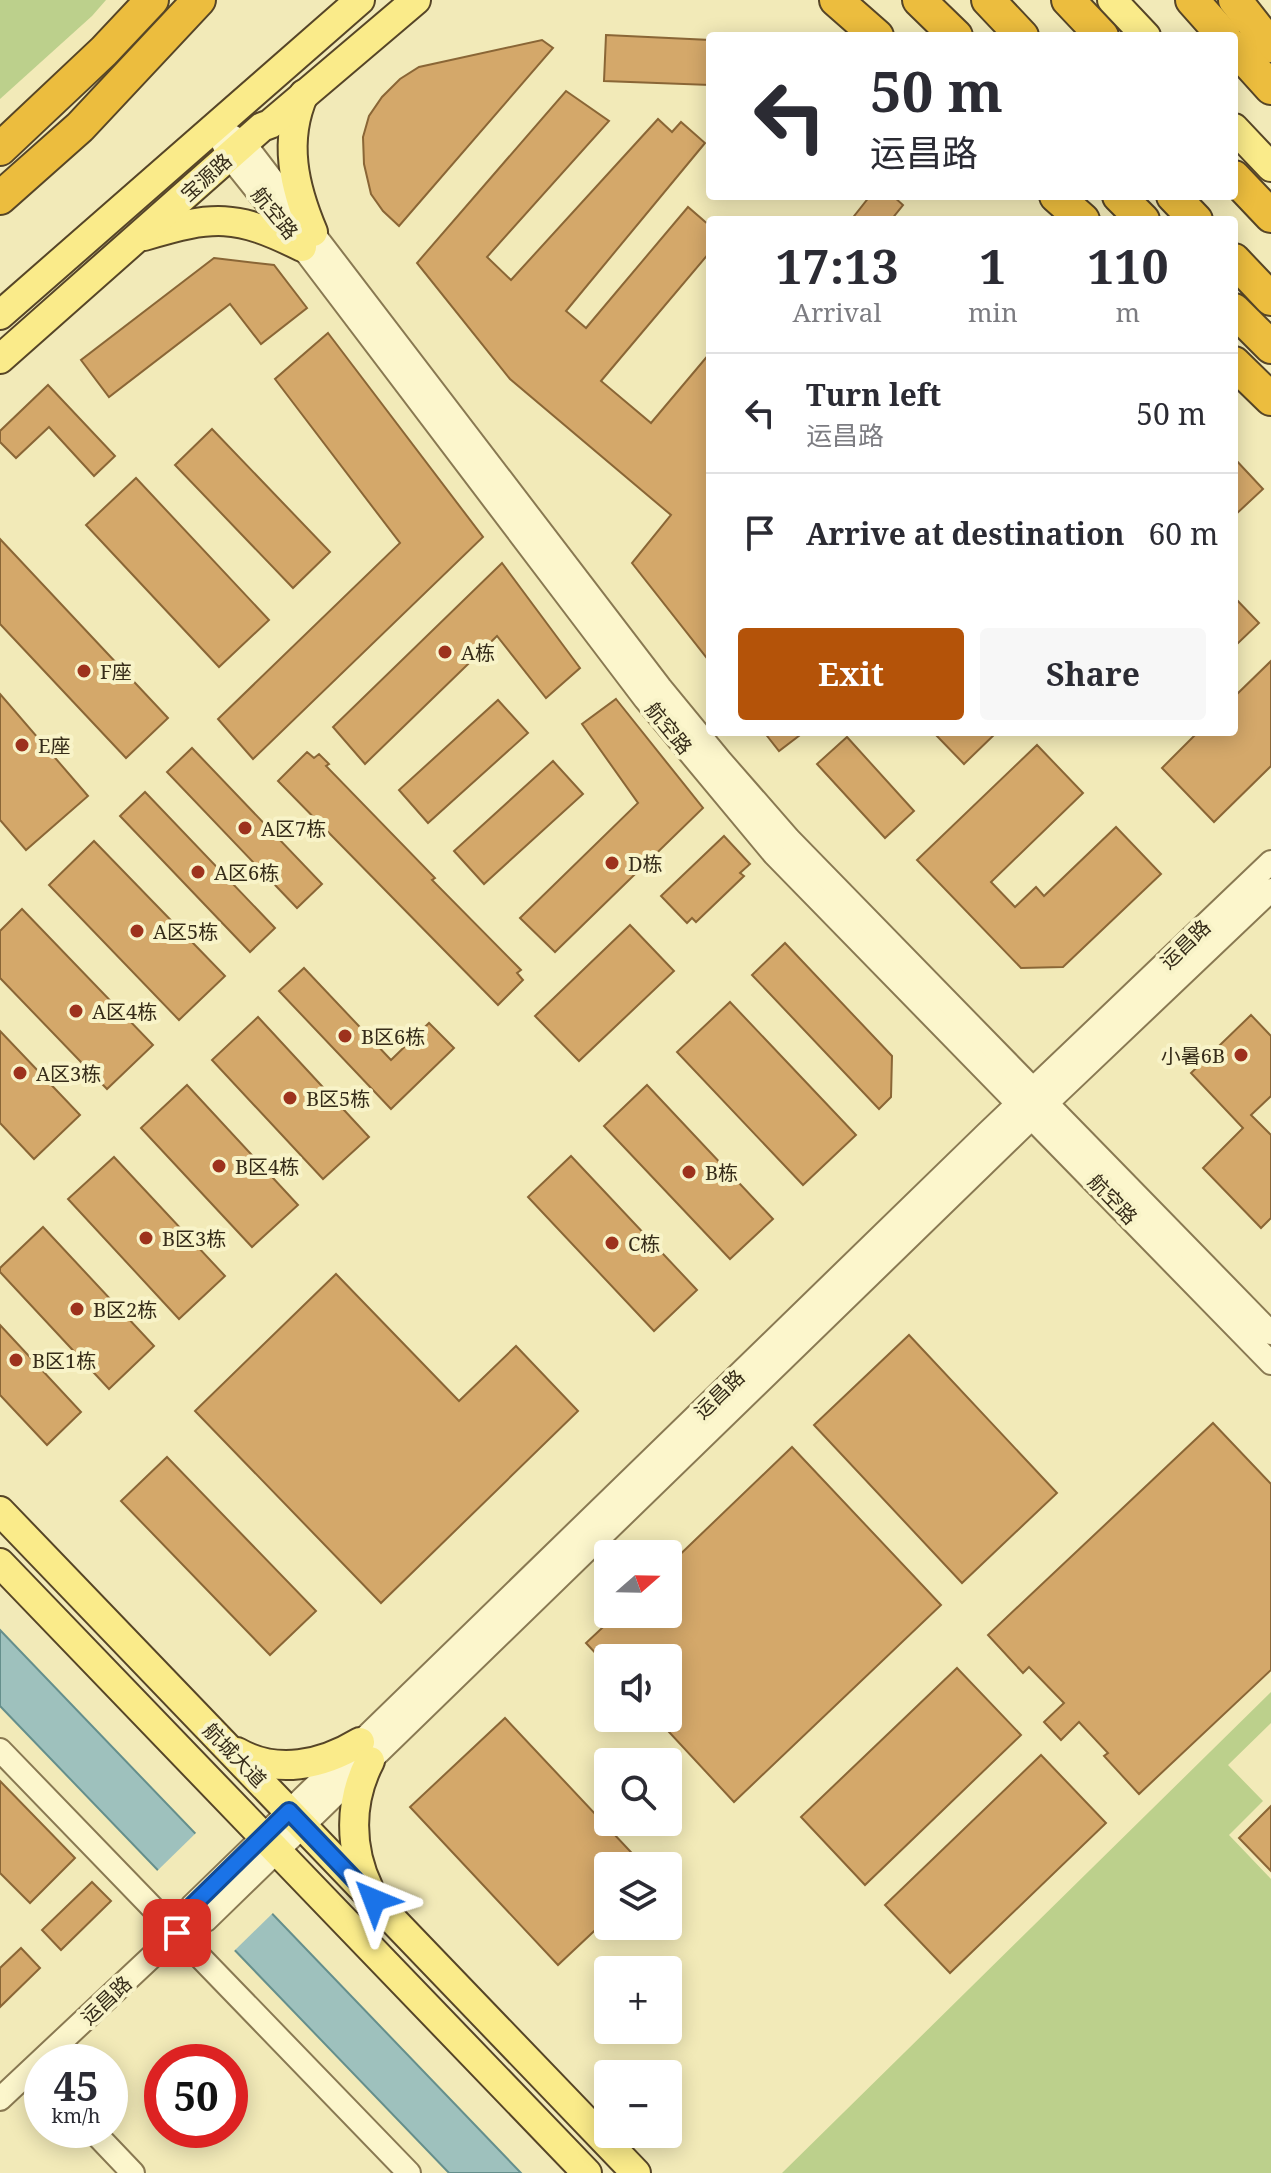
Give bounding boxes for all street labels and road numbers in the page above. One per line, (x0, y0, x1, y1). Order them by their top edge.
street label: 宝源路 (175, 147, 237, 207)
street label: 航空路 (246, 181, 304, 245)
street label: 航空路 (640, 696, 698, 760)
street label: 运昌路 (1154, 913, 1216, 975)
street label: 航空路 (1082, 1168, 1144, 1230)
street label: 运昌路 (688, 1363, 750, 1425)
street label: 航城大道 (198, 1717, 272, 1793)
street label: 运昌路 (75, 1970, 137, 2030)

